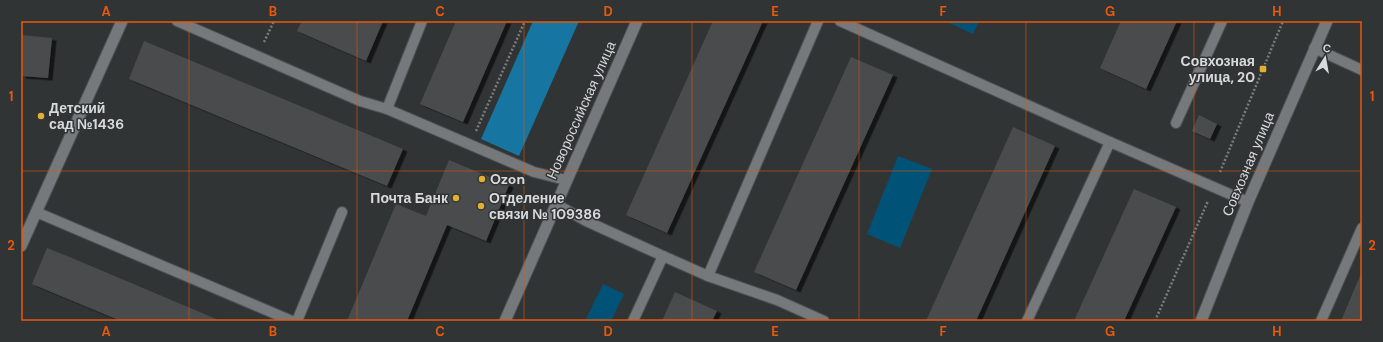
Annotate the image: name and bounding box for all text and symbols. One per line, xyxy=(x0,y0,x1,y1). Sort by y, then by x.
text: A xyxy=(101,3,111,20)
text: B xyxy=(269,3,277,20)
text: C xyxy=(435,3,445,20)
text: D xyxy=(603,3,613,20)
text: E xyxy=(771,3,779,20)
text: F xyxy=(939,3,947,20)
text: G xyxy=(1105,3,1115,20)
text: H xyxy=(1272,3,1282,20)
street label: Новороссийская улица xyxy=(542,38,620,182)
north arrow xyxy=(1305,38,1345,78)
text: С xyxy=(1322,41,1332,56)
place label: Совхозная улица, 20 xyxy=(1181,52,1255,86)
marker: Совхозная улица, 20 xyxy=(1258,64,1268,74)
text: 1 xyxy=(9,88,13,105)
text: 1 xyxy=(1370,88,1374,105)
place label: Детский сад №1436 xyxy=(49,99,124,133)
street label: Совхозная улица xyxy=(1218,109,1278,219)
marker: Детский сад №1436 xyxy=(36,111,46,121)
place label: Ozon xyxy=(490,170,525,188)
marker: Ozon xyxy=(477,174,487,184)
place label: Почта Банк xyxy=(370,189,449,207)
place label: Отделение связи № 109386 xyxy=(489,189,601,223)
marker: Почта Банк xyxy=(451,193,461,203)
marker: Отделение связи № 109386 xyxy=(476,201,486,211)
text: 2 xyxy=(7,237,15,254)
text: 2 xyxy=(1368,237,1376,254)
text: A xyxy=(101,323,111,340)
text: B xyxy=(269,323,277,340)
text: C xyxy=(435,323,445,340)
text: D xyxy=(603,323,613,340)
text: E xyxy=(771,323,779,340)
text: F xyxy=(939,323,947,340)
text: G xyxy=(1105,323,1115,340)
text: H xyxy=(1272,323,1282,340)

